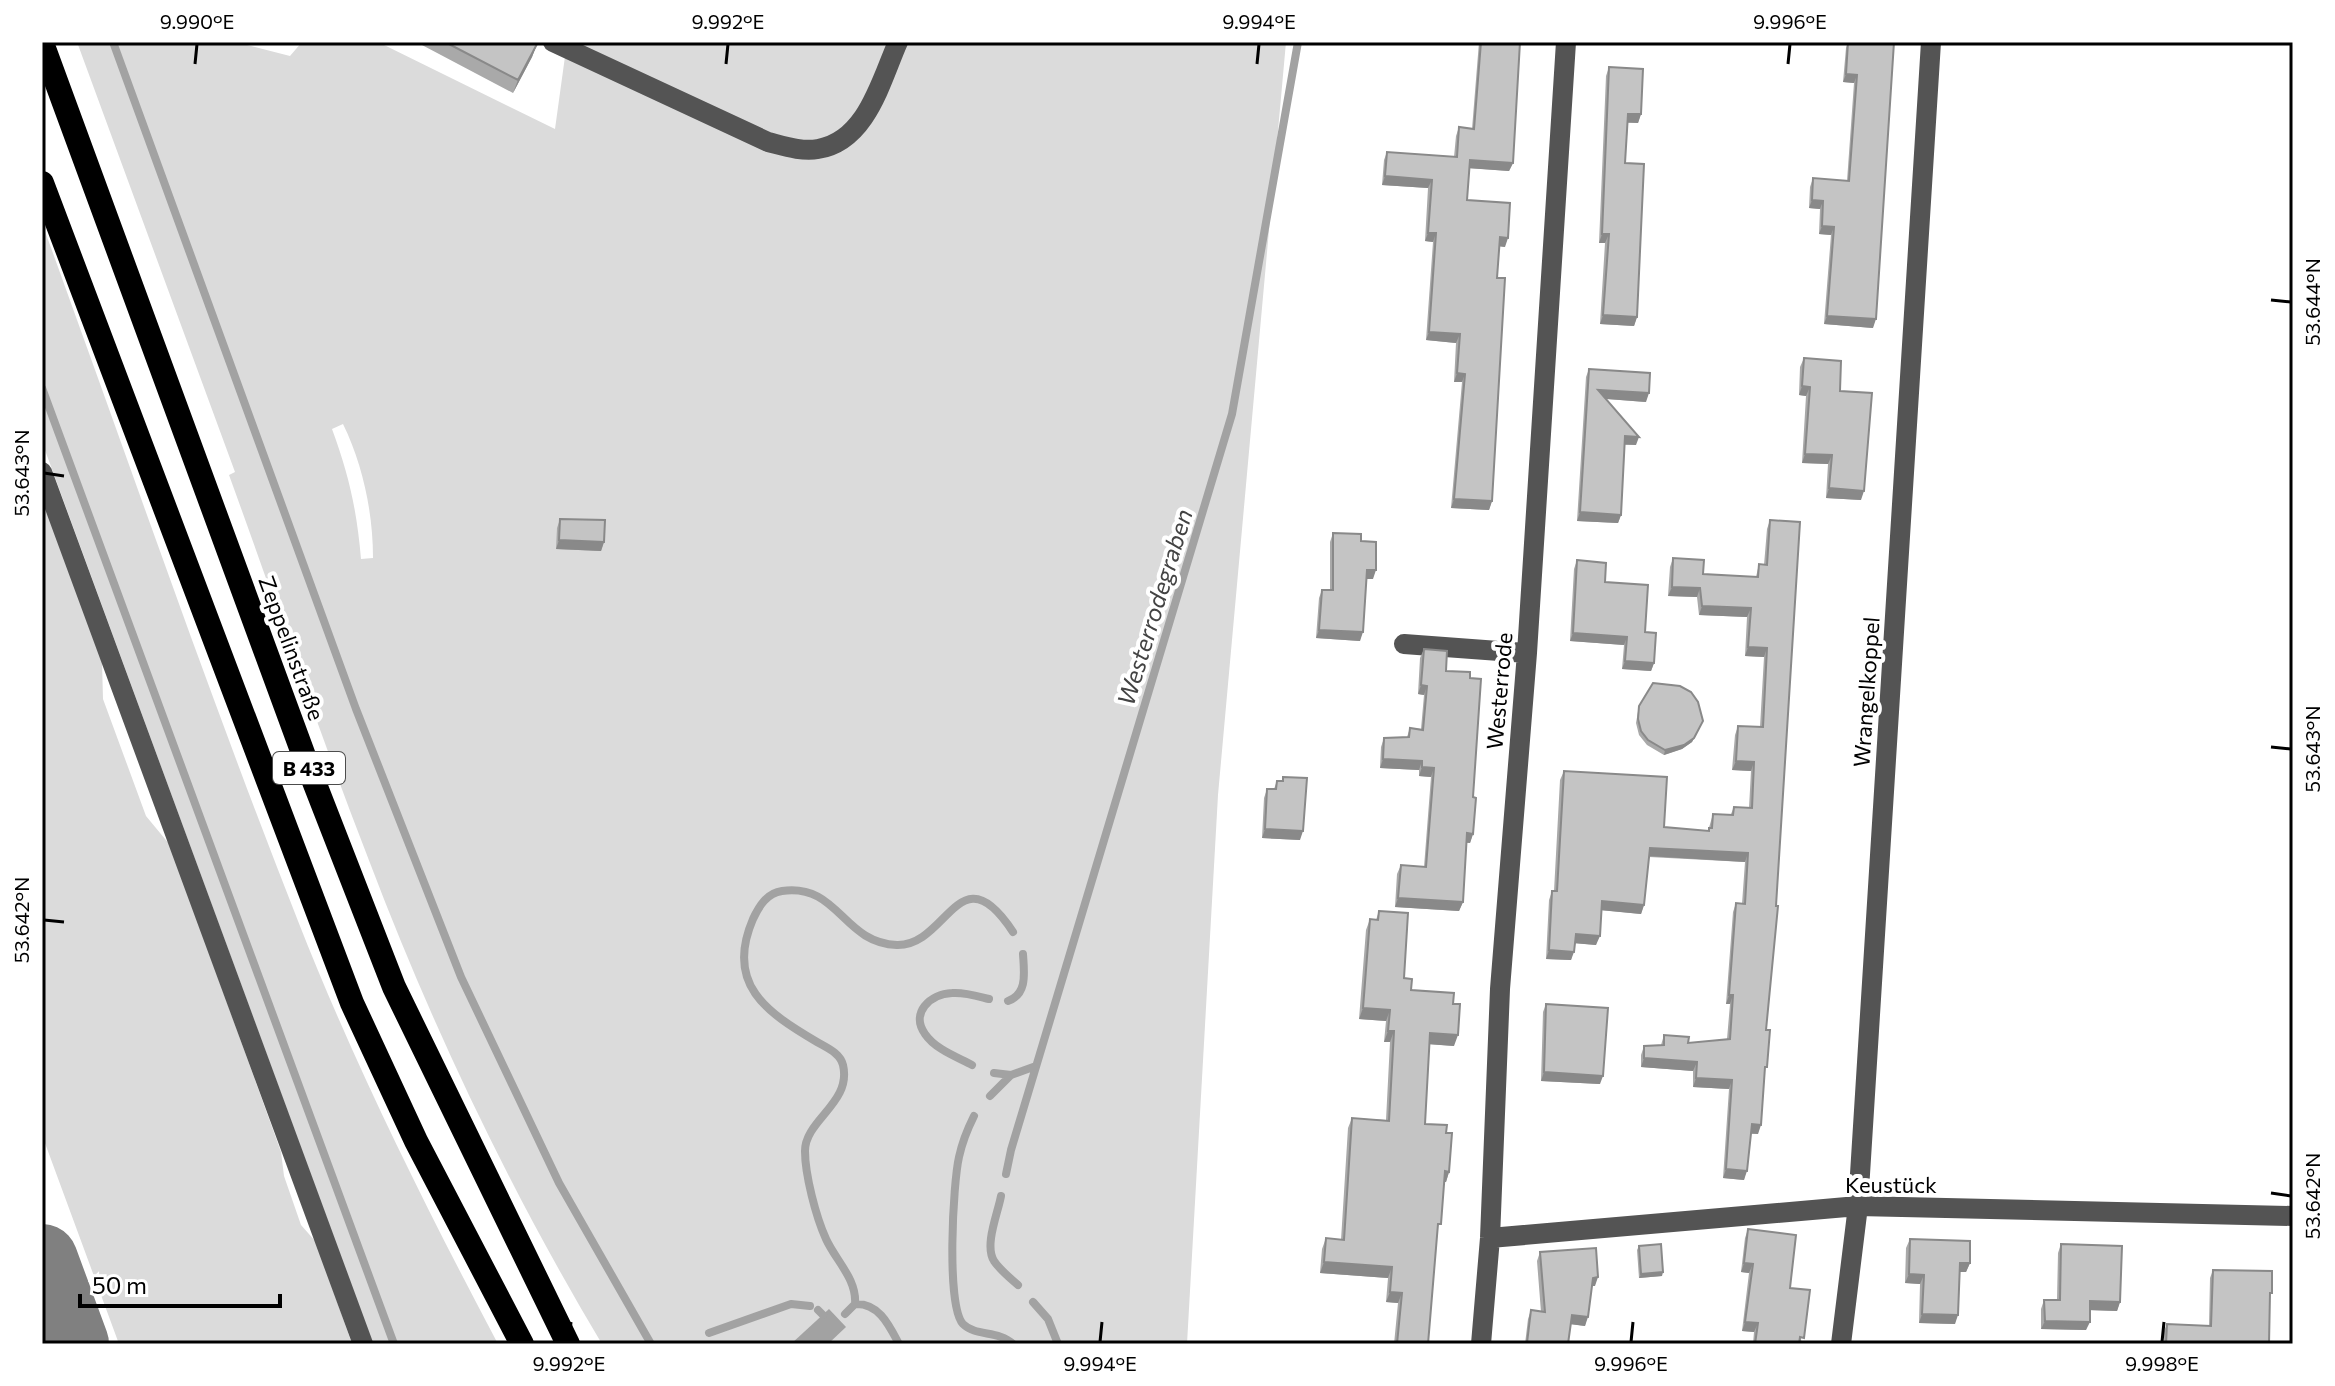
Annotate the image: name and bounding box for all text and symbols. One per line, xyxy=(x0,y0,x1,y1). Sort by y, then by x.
text: 9.990°E xyxy=(160,9,234,33)
text: 9.992°E xyxy=(692,9,764,33)
text: 9.994°E xyxy=(1222,9,1296,33)
text: 9.996°E xyxy=(1753,9,1827,33)
text: 53.644°N xyxy=(2300,258,2324,346)
text: 53.643°N xyxy=(9,430,33,516)
water label: Westerrodegraben xyxy=(1110,505,1198,709)
street label: Zeppelinstraße xyxy=(253,572,331,724)
street label: Wrangelkoppel xyxy=(1847,616,1885,768)
street label: Westerrode xyxy=(1480,631,1518,751)
text: 53.643°N xyxy=(2300,706,2324,792)
road number: B 433 xyxy=(273,752,345,784)
text: 53.642°N xyxy=(9,877,33,963)
text: 53.642°N xyxy=(2300,1153,2324,1239)
street label: Keustück xyxy=(1845,1171,1937,1198)
scale bar xyxy=(80,1258,280,1308)
text: 50 m xyxy=(92,1270,147,1299)
text: 9.992°E xyxy=(533,1351,605,1375)
text: 9.994°E xyxy=(1063,1351,1137,1375)
text: 9.996°E xyxy=(1594,1351,1668,1375)
text: 9.998°E xyxy=(2125,1351,2199,1375)

